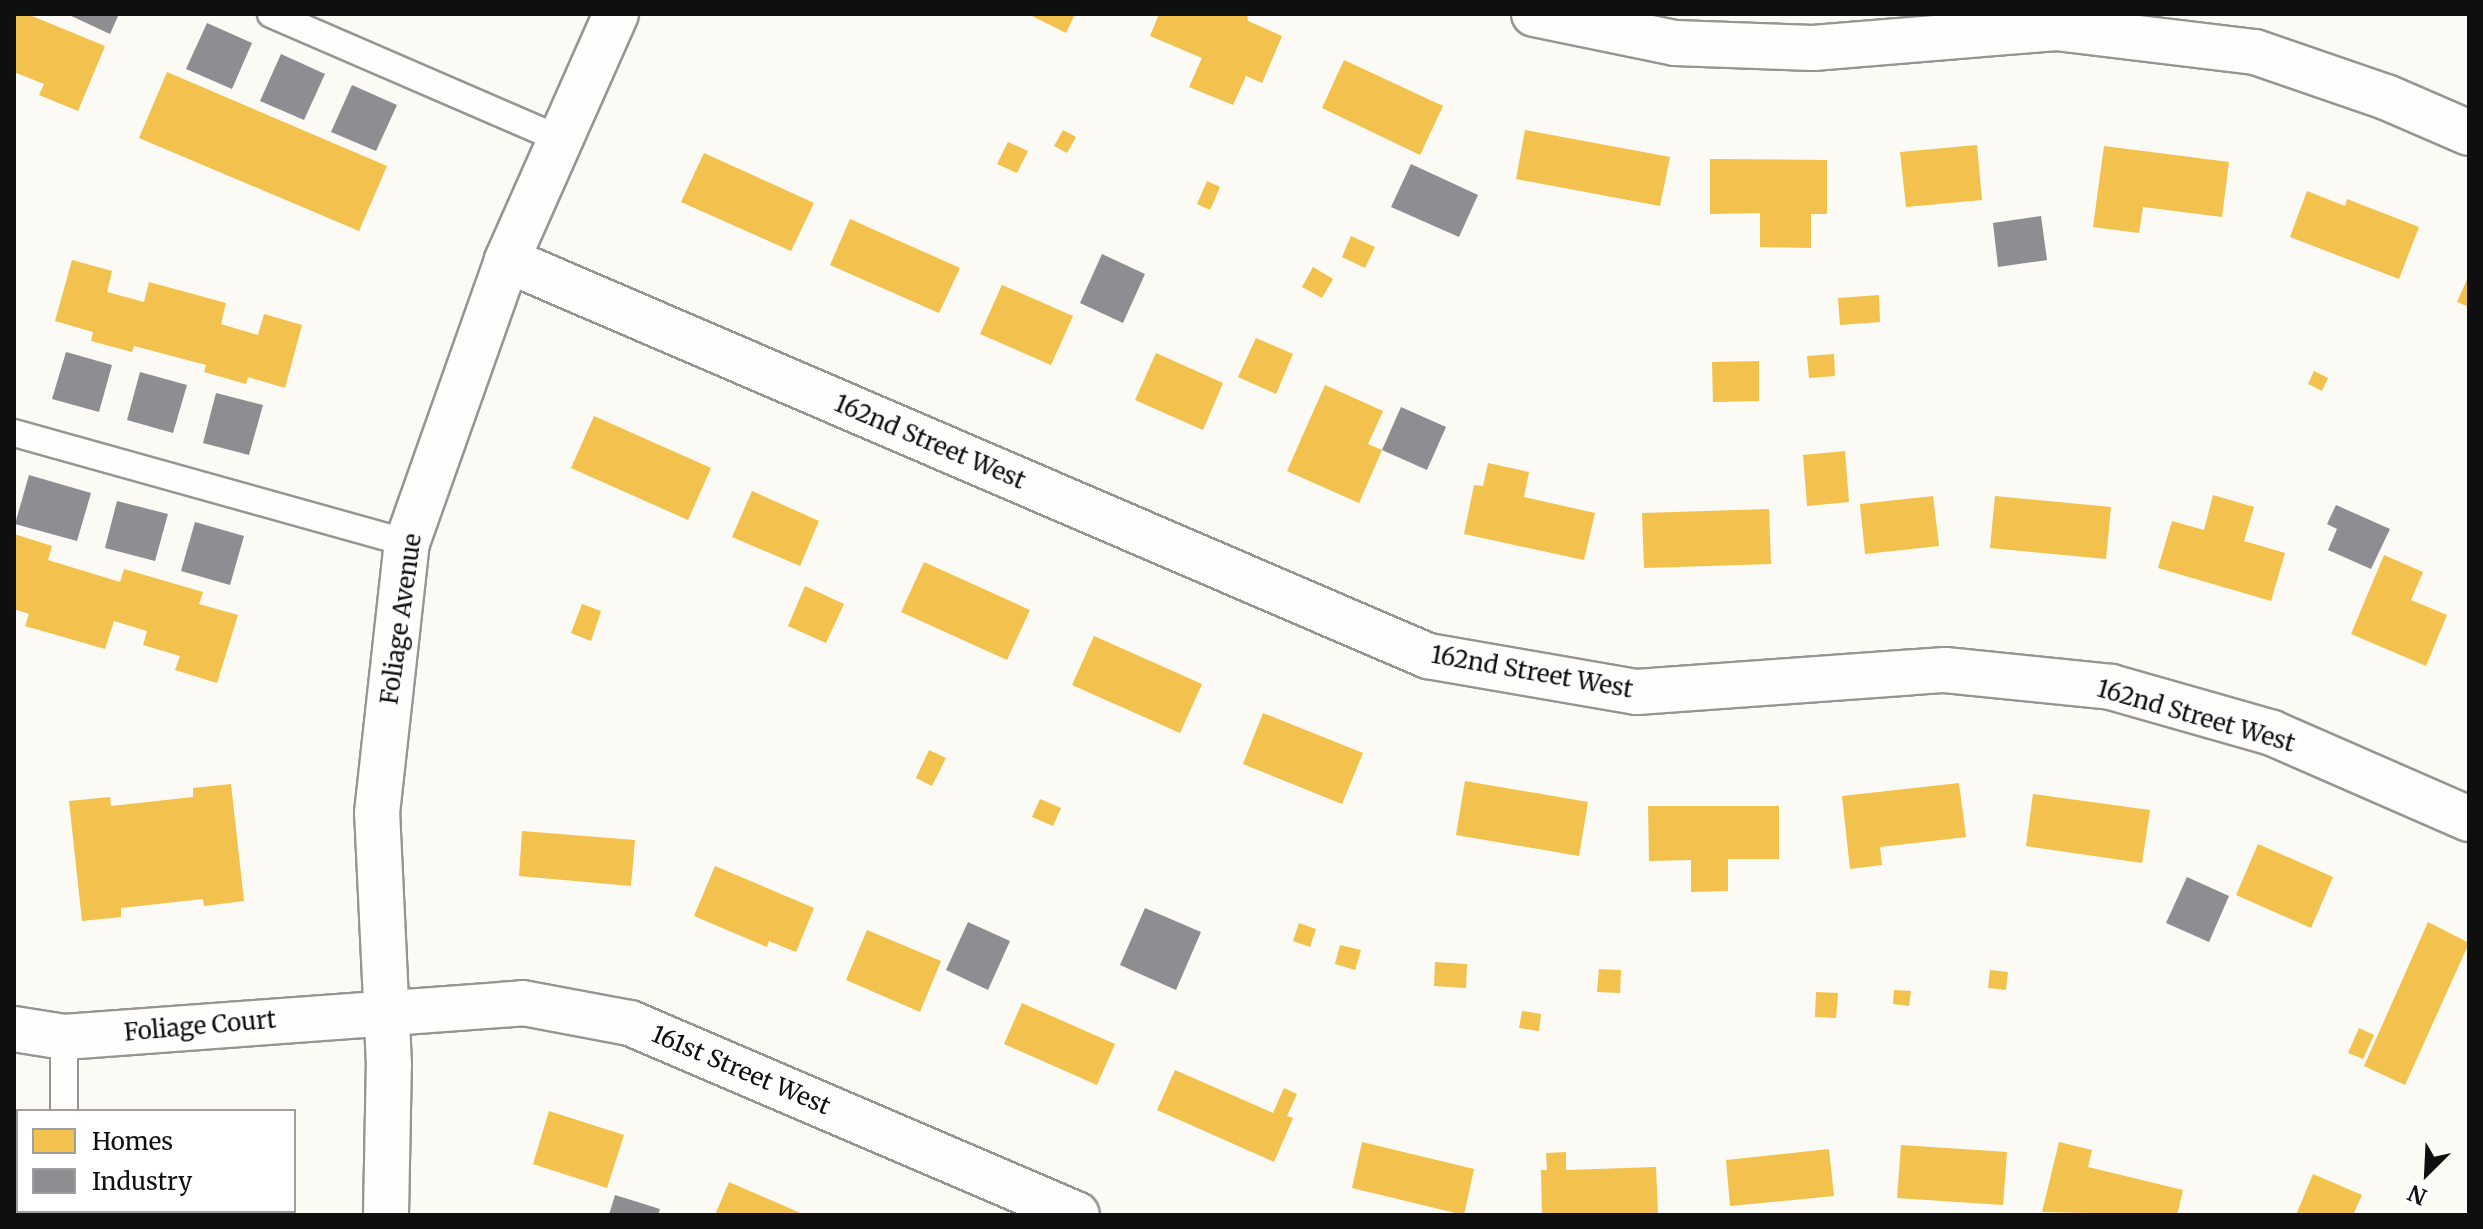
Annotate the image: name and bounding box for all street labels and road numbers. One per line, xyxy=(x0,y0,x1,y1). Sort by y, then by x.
street label: 162nd Street West xyxy=(830,389,1030,495)
street label: Foliage Avenue xyxy=(375,532,427,706)
street label: 162nd Street West xyxy=(1429,640,1635,704)
street label: 162nd Street West xyxy=(2094,674,2298,758)
street label: Foliage Court xyxy=(123,1005,277,1047)
street label: 161st Street West xyxy=(647,1019,835,1121)

